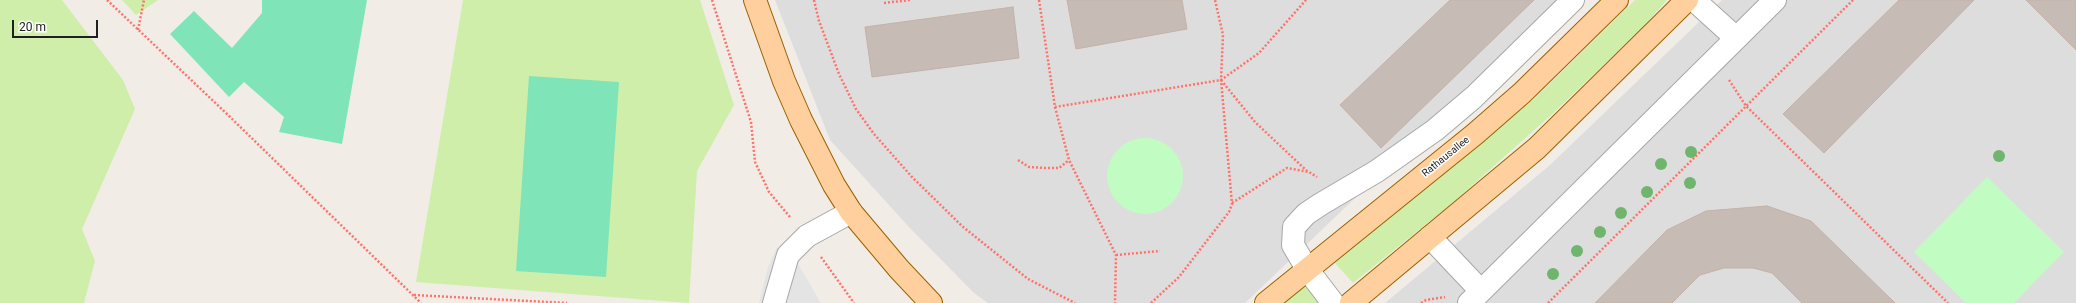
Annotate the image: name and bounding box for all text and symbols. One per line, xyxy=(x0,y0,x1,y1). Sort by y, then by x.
scale bar xyxy=(14,12,100,38)
text: 20 m xyxy=(19,20,46,34)
street label: Rathausallee xyxy=(1420,134,1472,180)

